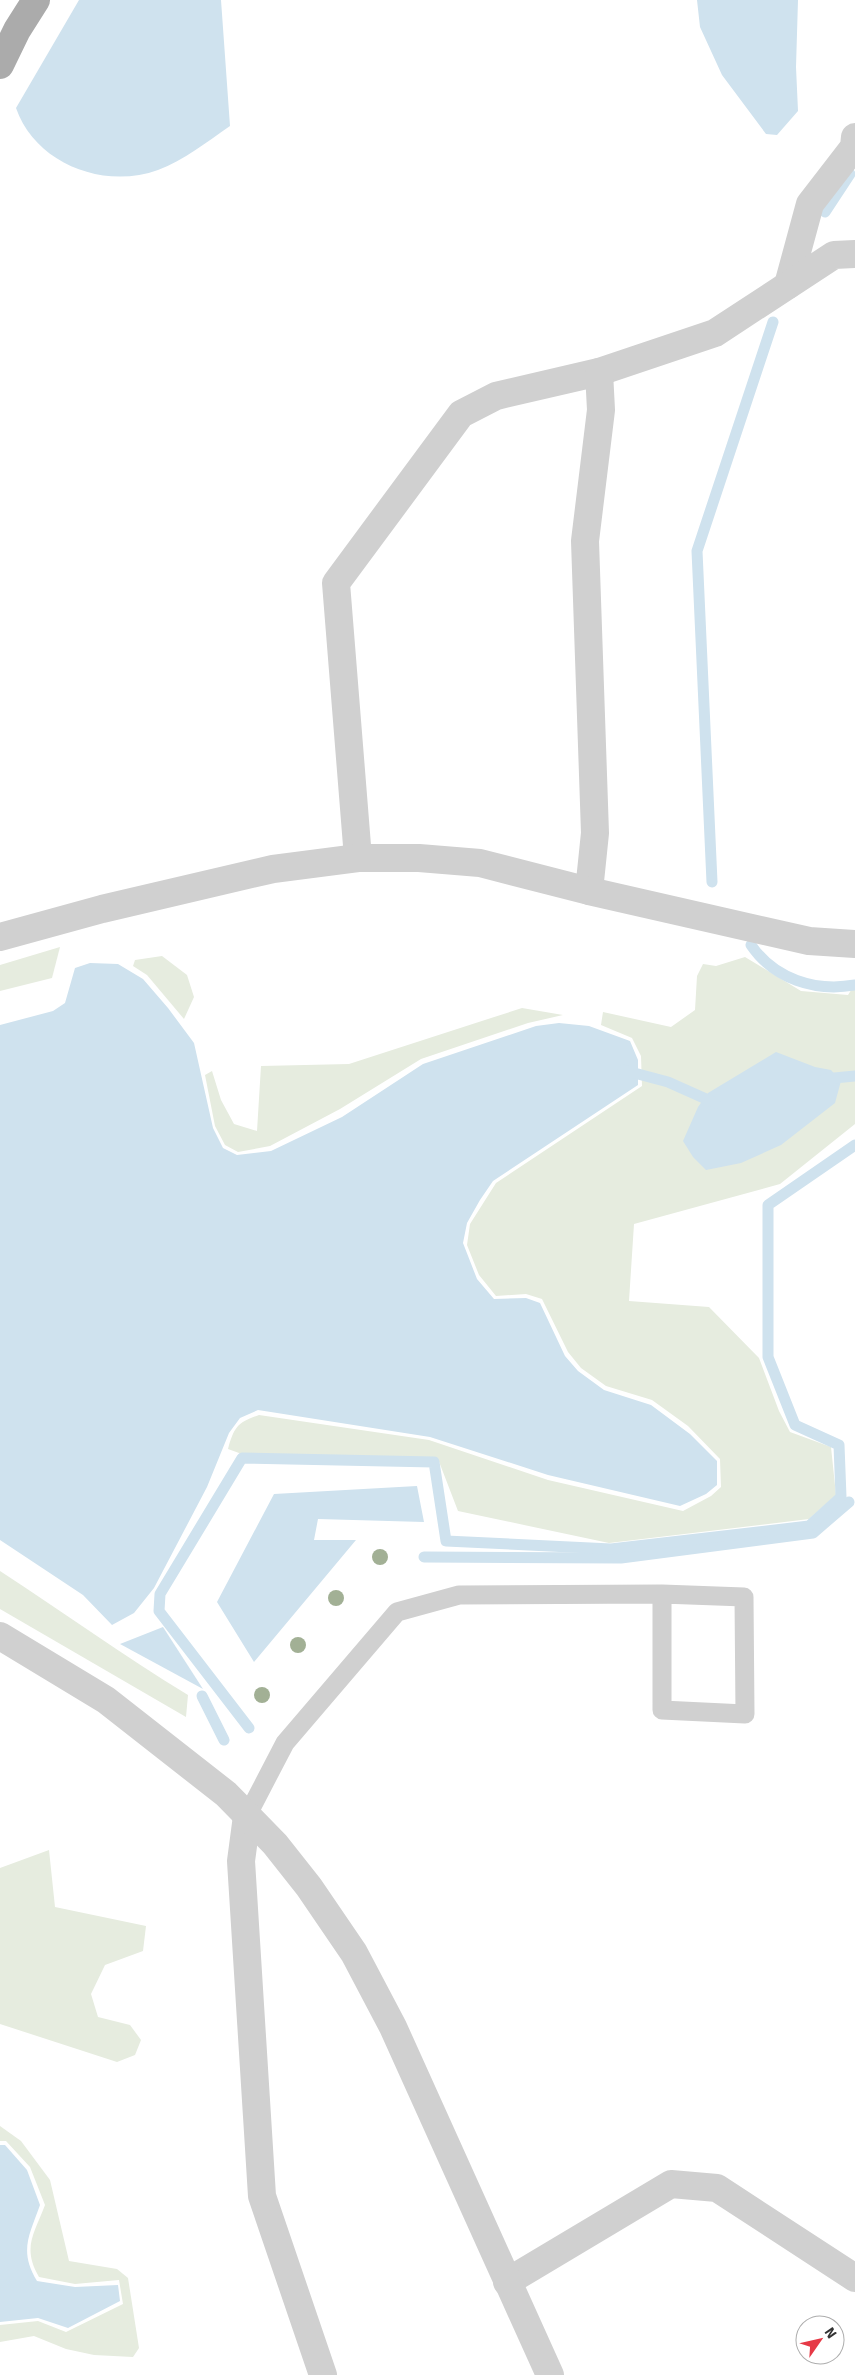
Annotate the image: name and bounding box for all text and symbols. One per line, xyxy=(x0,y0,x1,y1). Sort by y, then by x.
north arrow xyxy=(795,2315,845,2365)
text: N xyxy=(821,2324,840,2342)

